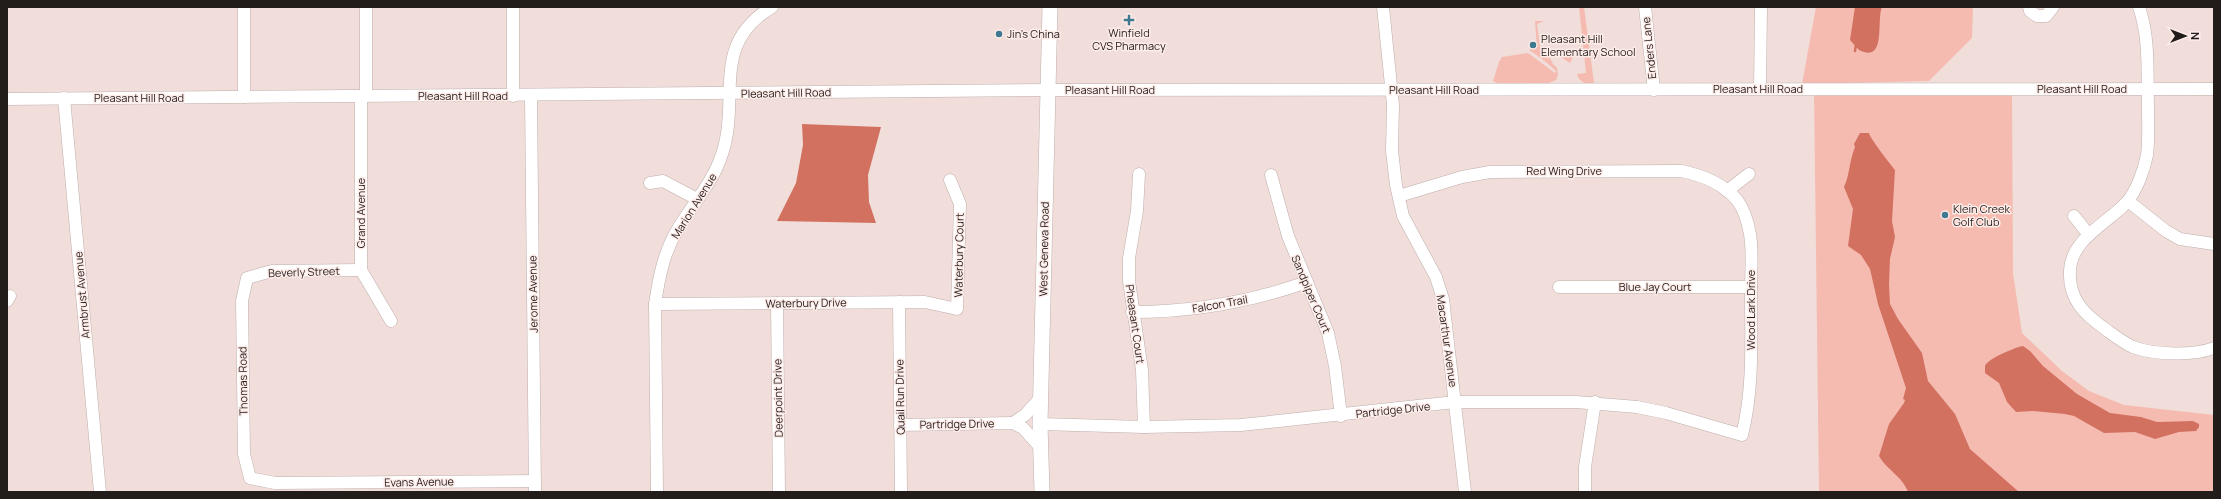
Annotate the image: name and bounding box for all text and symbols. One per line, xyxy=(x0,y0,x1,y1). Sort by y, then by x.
marker: Winfield CVS Pharmacy xyxy=(1124,15,1134,25)
street label: Enders Lane xyxy=(1638,16,1659,80)
north arrow xyxy=(2165,16,2205,56)
place label: Winfield CVS Pharmacy xyxy=(1092,25,1166,53)
place label: Jin's China xyxy=(1007,26,1060,41)
marker: Jin's China xyxy=(994,29,1004,39)
place label: Pleasant Hill Elementary School xyxy=(1541,31,1636,59)
text: N xyxy=(2188,32,2203,40)
marker: Pleasant Hill Elementary School xyxy=(1528,40,1538,50)
street label: Pleasant Hill Road xyxy=(1713,81,1803,96)
street label: Pleasant Hill Road xyxy=(2037,81,2127,96)
street label: Pleasant Hill Road xyxy=(1065,82,1155,97)
street label: Pleasant Hill Road xyxy=(1389,82,1479,97)
street label: Pleasant Hill Road xyxy=(741,84,831,101)
street label: Pleasant Hill Road xyxy=(418,88,508,103)
street label: Pleasant Hill Road xyxy=(94,90,184,105)
street label: Red Wing Drive xyxy=(1526,163,1602,178)
street label: Marion Avenue xyxy=(667,170,720,241)
street label: Grand Avenue xyxy=(353,177,368,248)
street label: West Geneva Road xyxy=(1035,201,1052,297)
place label: Klein Creek Golf Club xyxy=(1953,201,2010,229)
marker: Klein Creek Golf Club xyxy=(1940,210,1950,220)
street label: Waterbury Court xyxy=(950,213,967,297)
street label: Armbrust Avenue xyxy=(70,250,93,339)
street label: Sandpiper Court xyxy=(1288,252,1335,335)
street label: Jerome Avenue xyxy=(524,255,541,333)
street label: Beverly Street xyxy=(268,263,340,280)
street label: Wood Lark Drive xyxy=(1743,269,1758,350)
street label: Blue Jay Court xyxy=(1619,279,1691,294)
street label: Pheasant Court xyxy=(1123,283,1148,365)
street label: Falcon Trail xyxy=(1191,291,1249,316)
street label: Waterbury Drive xyxy=(765,294,847,311)
street label: Macarthur Avenue xyxy=(1434,294,1461,388)
street label: Thomas Road xyxy=(234,346,251,416)
street label: Deerpoint Drive xyxy=(769,358,786,437)
street label: Quail Run Drive xyxy=(891,358,908,435)
street label: Partridge Drive xyxy=(1355,398,1431,421)
street label: Partridge Drive xyxy=(919,415,995,432)
street label: Evans Avenue xyxy=(384,473,455,490)

